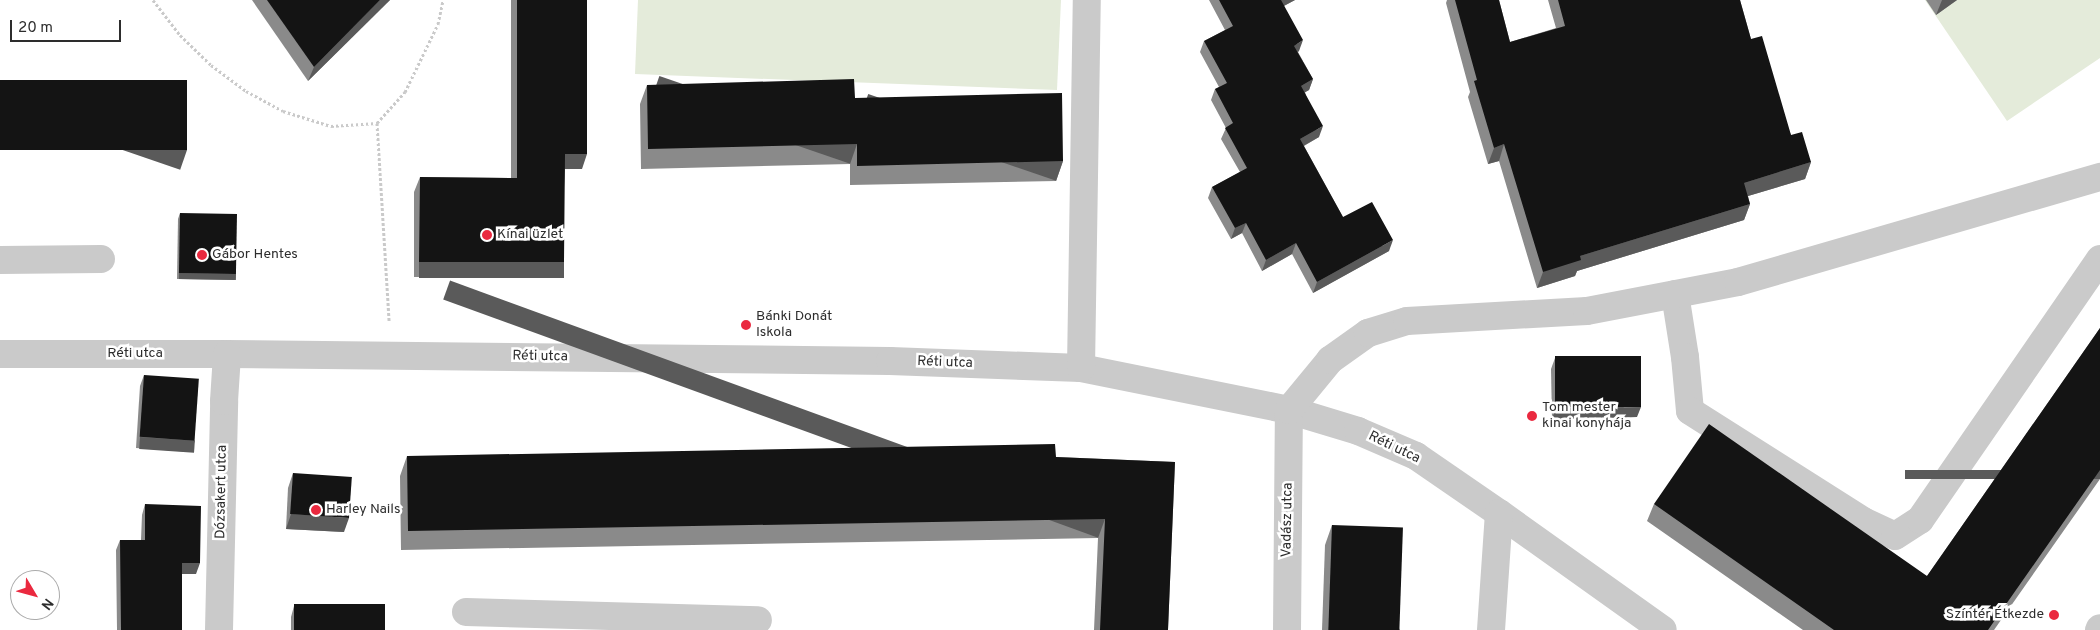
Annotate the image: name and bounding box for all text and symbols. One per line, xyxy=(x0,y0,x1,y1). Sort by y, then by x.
scale bar xyxy=(12,10,124,42)
text: 20 m xyxy=(18,19,53,38)
place label: Kínai üzlet xyxy=(497,227,563,243)
marker: Kínai üzlet xyxy=(481,229,493,241)
place label: Gábor Hentes xyxy=(212,247,298,263)
marker: Gábor Hentes xyxy=(196,249,208,261)
place label: Bánki Donát Iskola xyxy=(756,309,832,342)
marker: Bánki Donát Iskola xyxy=(740,319,752,331)
street label: Réti utca xyxy=(107,346,163,362)
street label: Réti utca xyxy=(512,348,568,366)
street label: Réti utca xyxy=(917,354,973,372)
place label: Tom mester kinai konyhája xyxy=(1542,400,1631,432)
marker: Tom mester kinai konyhája xyxy=(1526,410,1538,422)
street label: Réti utca xyxy=(1365,428,1423,468)
street label: Dózsakert utca xyxy=(213,445,231,539)
street label: Vadász utca xyxy=(1279,482,1297,558)
place label: Harley Nails xyxy=(326,502,401,518)
marker: Harley Nails xyxy=(310,504,322,516)
north arrow xyxy=(10,570,60,620)
text: N xyxy=(37,595,56,613)
place label: Színtér Étkezde xyxy=(1946,607,2044,623)
marker: Színtér Étkezde xyxy=(2048,609,2060,621)

